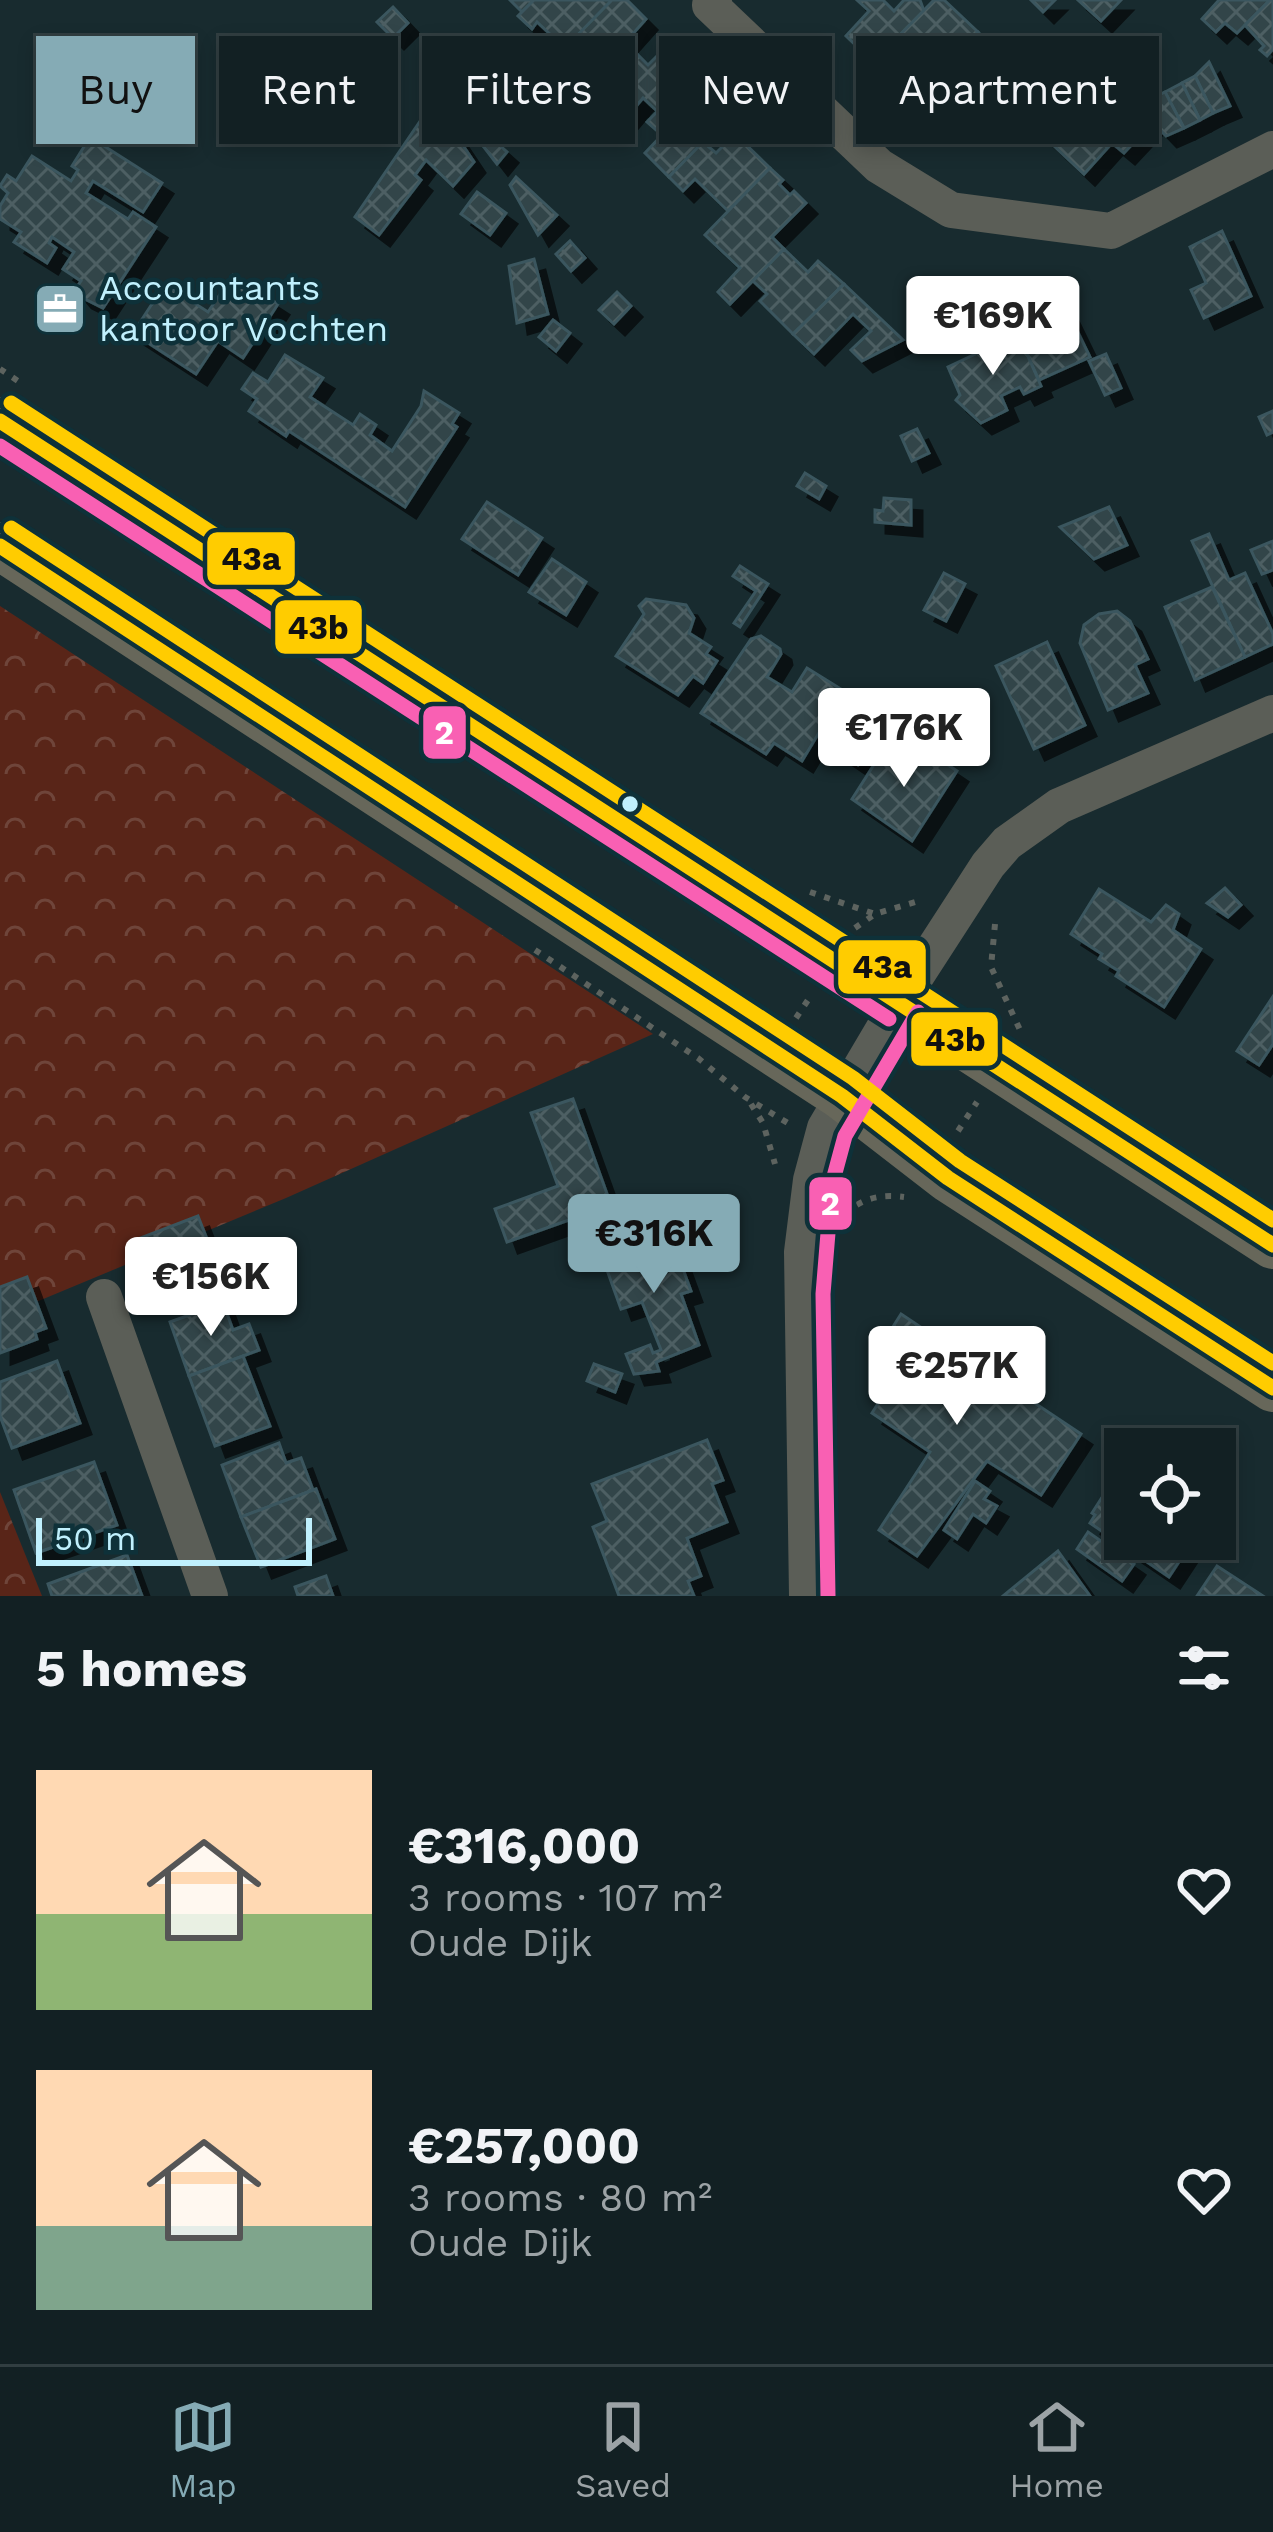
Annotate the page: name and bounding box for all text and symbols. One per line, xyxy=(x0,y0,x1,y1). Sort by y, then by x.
chip: Buy xyxy=(36,36,195,144)
chip: Rent xyxy=(219,36,398,144)
chip: Filters xyxy=(422,36,635,144)
chip: New xyxy=(659,36,832,144)
chip: Apartment xyxy=(856,36,1159,144)
place label: Accountants kantoor Vochten xyxy=(99,267,388,350)
pin: €169K xyxy=(909,276,1077,378)
office icon: Accountants kantoor Vochten xyxy=(32,281,88,337)
text: €169K xyxy=(933,292,1053,337)
line badge: 43a xyxy=(205,530,297,587)
text: 43a xyxy=(221,539,281,578)
line badge: 43b xyxy=(273,598,364,656)
text: 43b xyxy=(287,608,349,647)
pin: €176K xyxy=(820,688,988,790)
line badge: 2 xyxy=(421,704,468,761)
text: €176K xyxy=(845,704,963,749)
text: 2 xyxy=(434,713,454,752)
unlabelled marker xyxy=(619,793,641,815)
line badge: 43a xyxy=(836,938,928,996)
text: 43a xyxy=(852,947,912,986)
line badge: 43b xyxy=(909,1010,1000,1068)
text: 43b xyxy=(924,1020,986,1059)
line badge: 2 xyxy=(807,1175,854,1232)
text: 2 xyxy=(820,1184,840,1223)
pin: €316K xyxy=(570,1194,738,1296)
text: €316K xyxy=(595,1210,713,1255)
pin: €156K xyxy=(127,1237,295,1339)
text: €156K xyxy=(152,1253,270,1298)
pin: €257K xyxy=(873,1326,1041,1428)
text: €257K xyxy=(896,1342,1018,1387)
map controls xyxy=(1104,1428,1236,1560)
button: locate xyxy=(1104,1428,1236,1560)
scale bar xyxy=(36,1512,312,1565)
text: 50 m xyxy=(54,1519,136,1558)
icon: filters xyxy=(1171,1635,1237,1701)
text: 5 homes xyxy=(36,1639,247,1698)
text: €316,000 xyxy=(408,1816,640,1875)
icon: home xyxy=(132,1818,276,1962)
icon: heart xyxy=(1171,1857,1237,1923)
text: 3 rooms · 107 m² xyxy=(408,1875,723,1920)
text: Oude Dijk xyxy=(408,1920,592,1965)
text: €257,000 xyxy=(408,2116,640,2175)
icon: home xyxy=(132,2118,276,2262)
icon: heart xyxy=(1171,2157,1237,2223)
text: 3 rooms · 80 m² xyxy=(408,2175,712,2220)
text: Oude Dijk xyxy=(408,2220,592,2265)
tab: Map xyxy=(169,2394,237,2505)
tab: Saved xyxy=(575,2394,671,2505)
tab: Home xyxy=(1009,2394,1104,2505)

